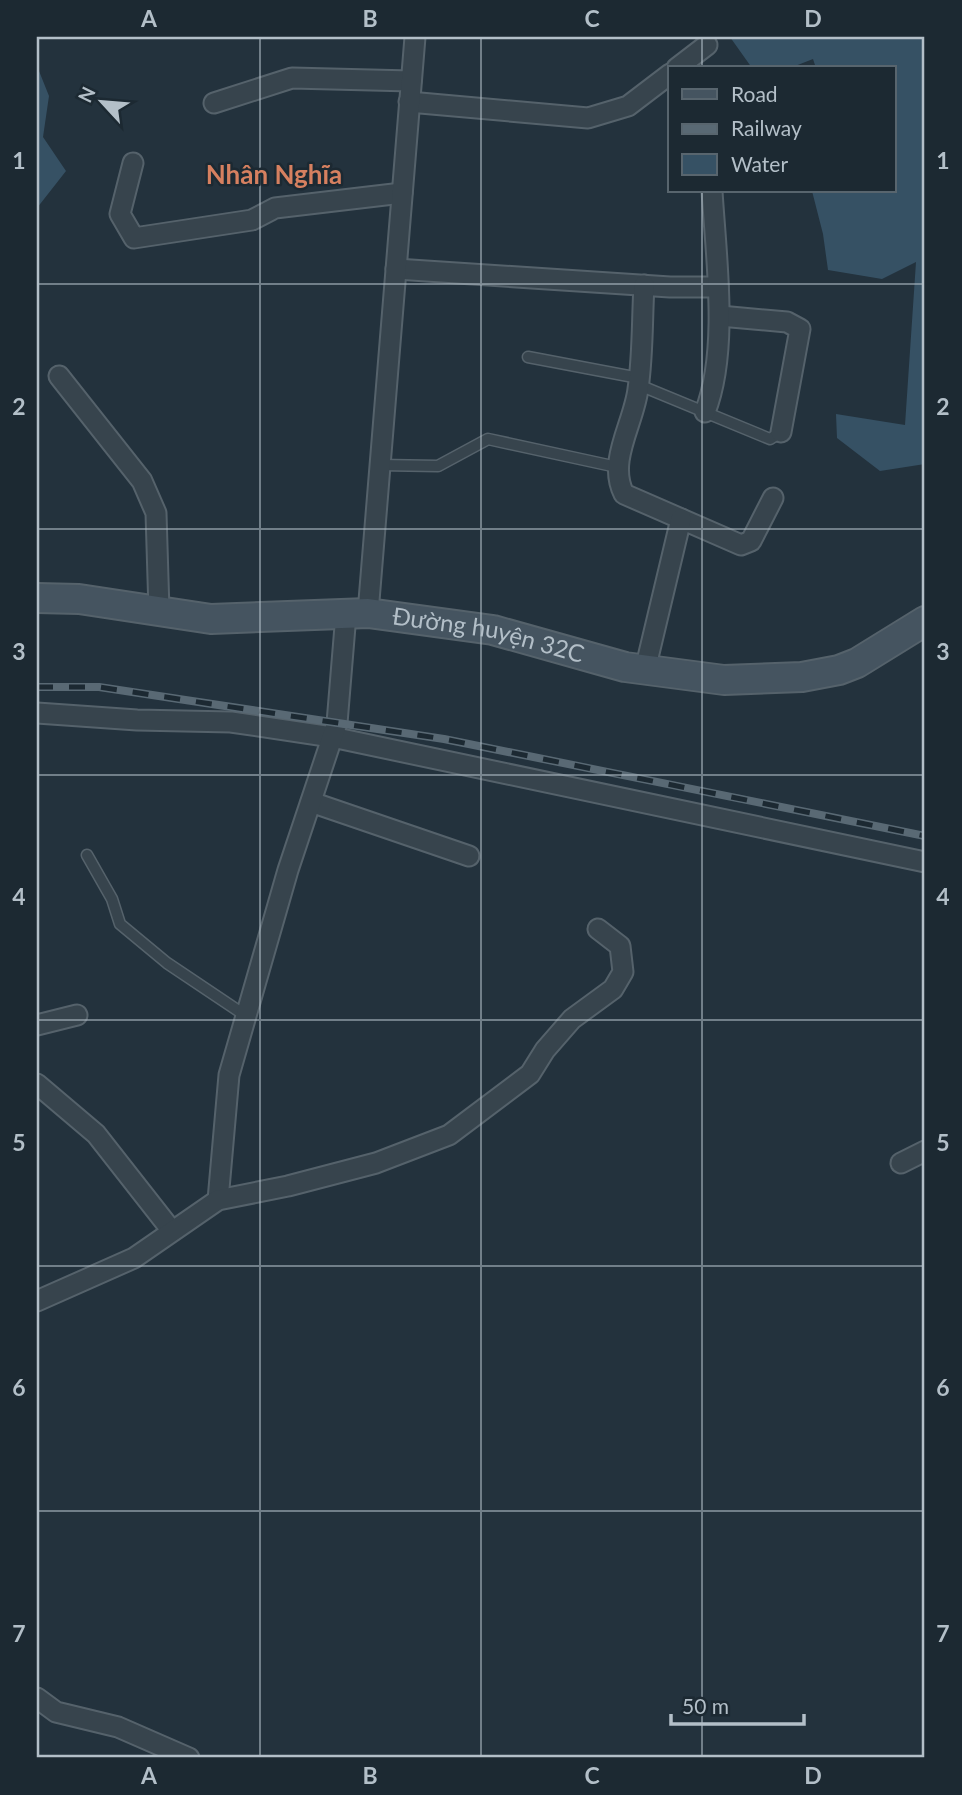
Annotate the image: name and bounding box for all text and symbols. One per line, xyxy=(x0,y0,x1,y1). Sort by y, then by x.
text: A xyxy=(140,4,158,32)
text: B xyxy=(362,4,378,32)
text: C xyxy=(584,4,600,32)
text: D xyxy=(804,4,822,32)
north arrow xyxy=(66,66,136,136)
legend xyxy=(668,66,895,192)
text: Road xyxy=(731,81,778,106)
text: N xyxy=(73,83,100,106)
text: Railway xyxy=(731,115,802,140)
text: 1 xyxy=(12,146,26,174)
text: 1 xyxy=(936,146,950,174)
text: Water xyxy=(731,151,788,176)
district label: Nhân Nghĩa xyxy=(206,158,342,190)
text: 2 xyxy=(12,392,26,420)
text: 2 xyxy=(936,392,950,420)
street label: Đường huyện 32C xyxy=(391,600,588,668)
text: 3 xyxy=(12,637,26,665)
text: 3 xyxy=(936,637,950,665)
text: 4 xyxy=(12,882,26,910)
text: 4 xyxy=(936,882,950,910)
text: 5 xyxy=(12,1128,26,1156)
text: 5 xyxy=(936,1128,950,1156)
text: 6 xyxy=(12,1373,26,1401)
text: 6 xyxy=(936,1373,950,1401)
text: 7 xyxy=(12,1619,26,1647)
text: 7 xyxy=(936,1619,950,1647)
scale bar xyxy=(671,1683,804,1727)
text: 50 m xyxy=(682,1693,729,1718)
text: A xyxy=(140,1761,158,1789)
text: B xyxy=(362,1761,378,1789)
text: C xyxy=(584,1761,600,1789)
text: D xyxy=(804,1761,822,1789)

